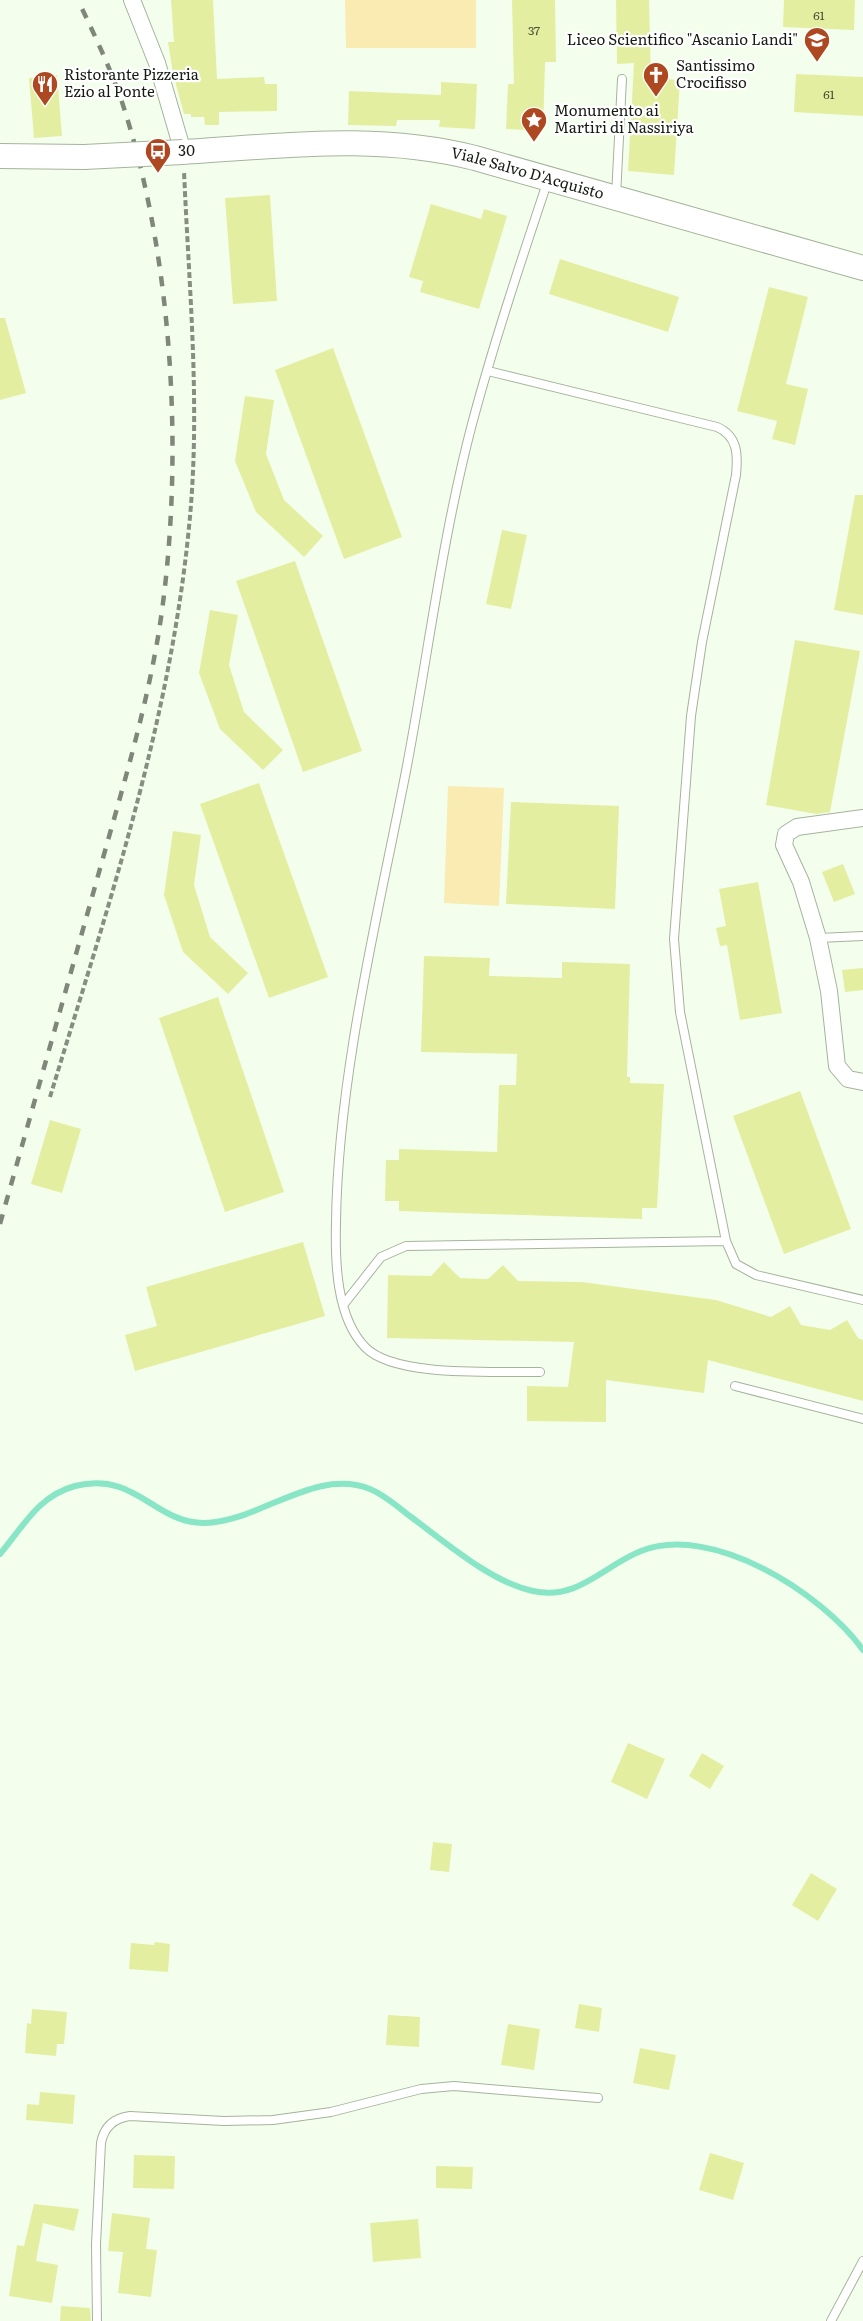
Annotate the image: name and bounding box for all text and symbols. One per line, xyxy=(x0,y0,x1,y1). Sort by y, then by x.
house number: 61 xyxy=(813,6,825,24)
house number: 37 xyxy=(528,21,540,39)
school or university icon: Liceo Scientifico "Ascanio Landi" xyxy=(802,25,832,63)
place label: Liceo Scientifico "Ascanio Landi" xyxy=(567,27,798,50)
place label: Santissimo Crocifisso xyxy=(676,53,755,93)
church icon: Santissimo Crocifisso xyxy=(641,60,671,98)
place label: Ristorante Pizzeria Ezio al Ponte xyxy=(64,62,200,102)
restaurant icon: Ristorante Pizzeria Ezio al Ponte xyxy=(30,69,60,107)
house number: 61 xyxy=(823,85,835,103)
place label: Monumento ai Martiri di Nassiriya xyxy=(554,98,694,138)
place icon: Monumento ai Martiri di Nassiriya xyxy=(519,105,549,143)
bus stop icon: 30 xyxy=(143,136,173,174)
place label: 30 xyxy=(178,138,195,161)
street label: Viale Salvo D'Acquisto xyxy=(449,140,607,204)

